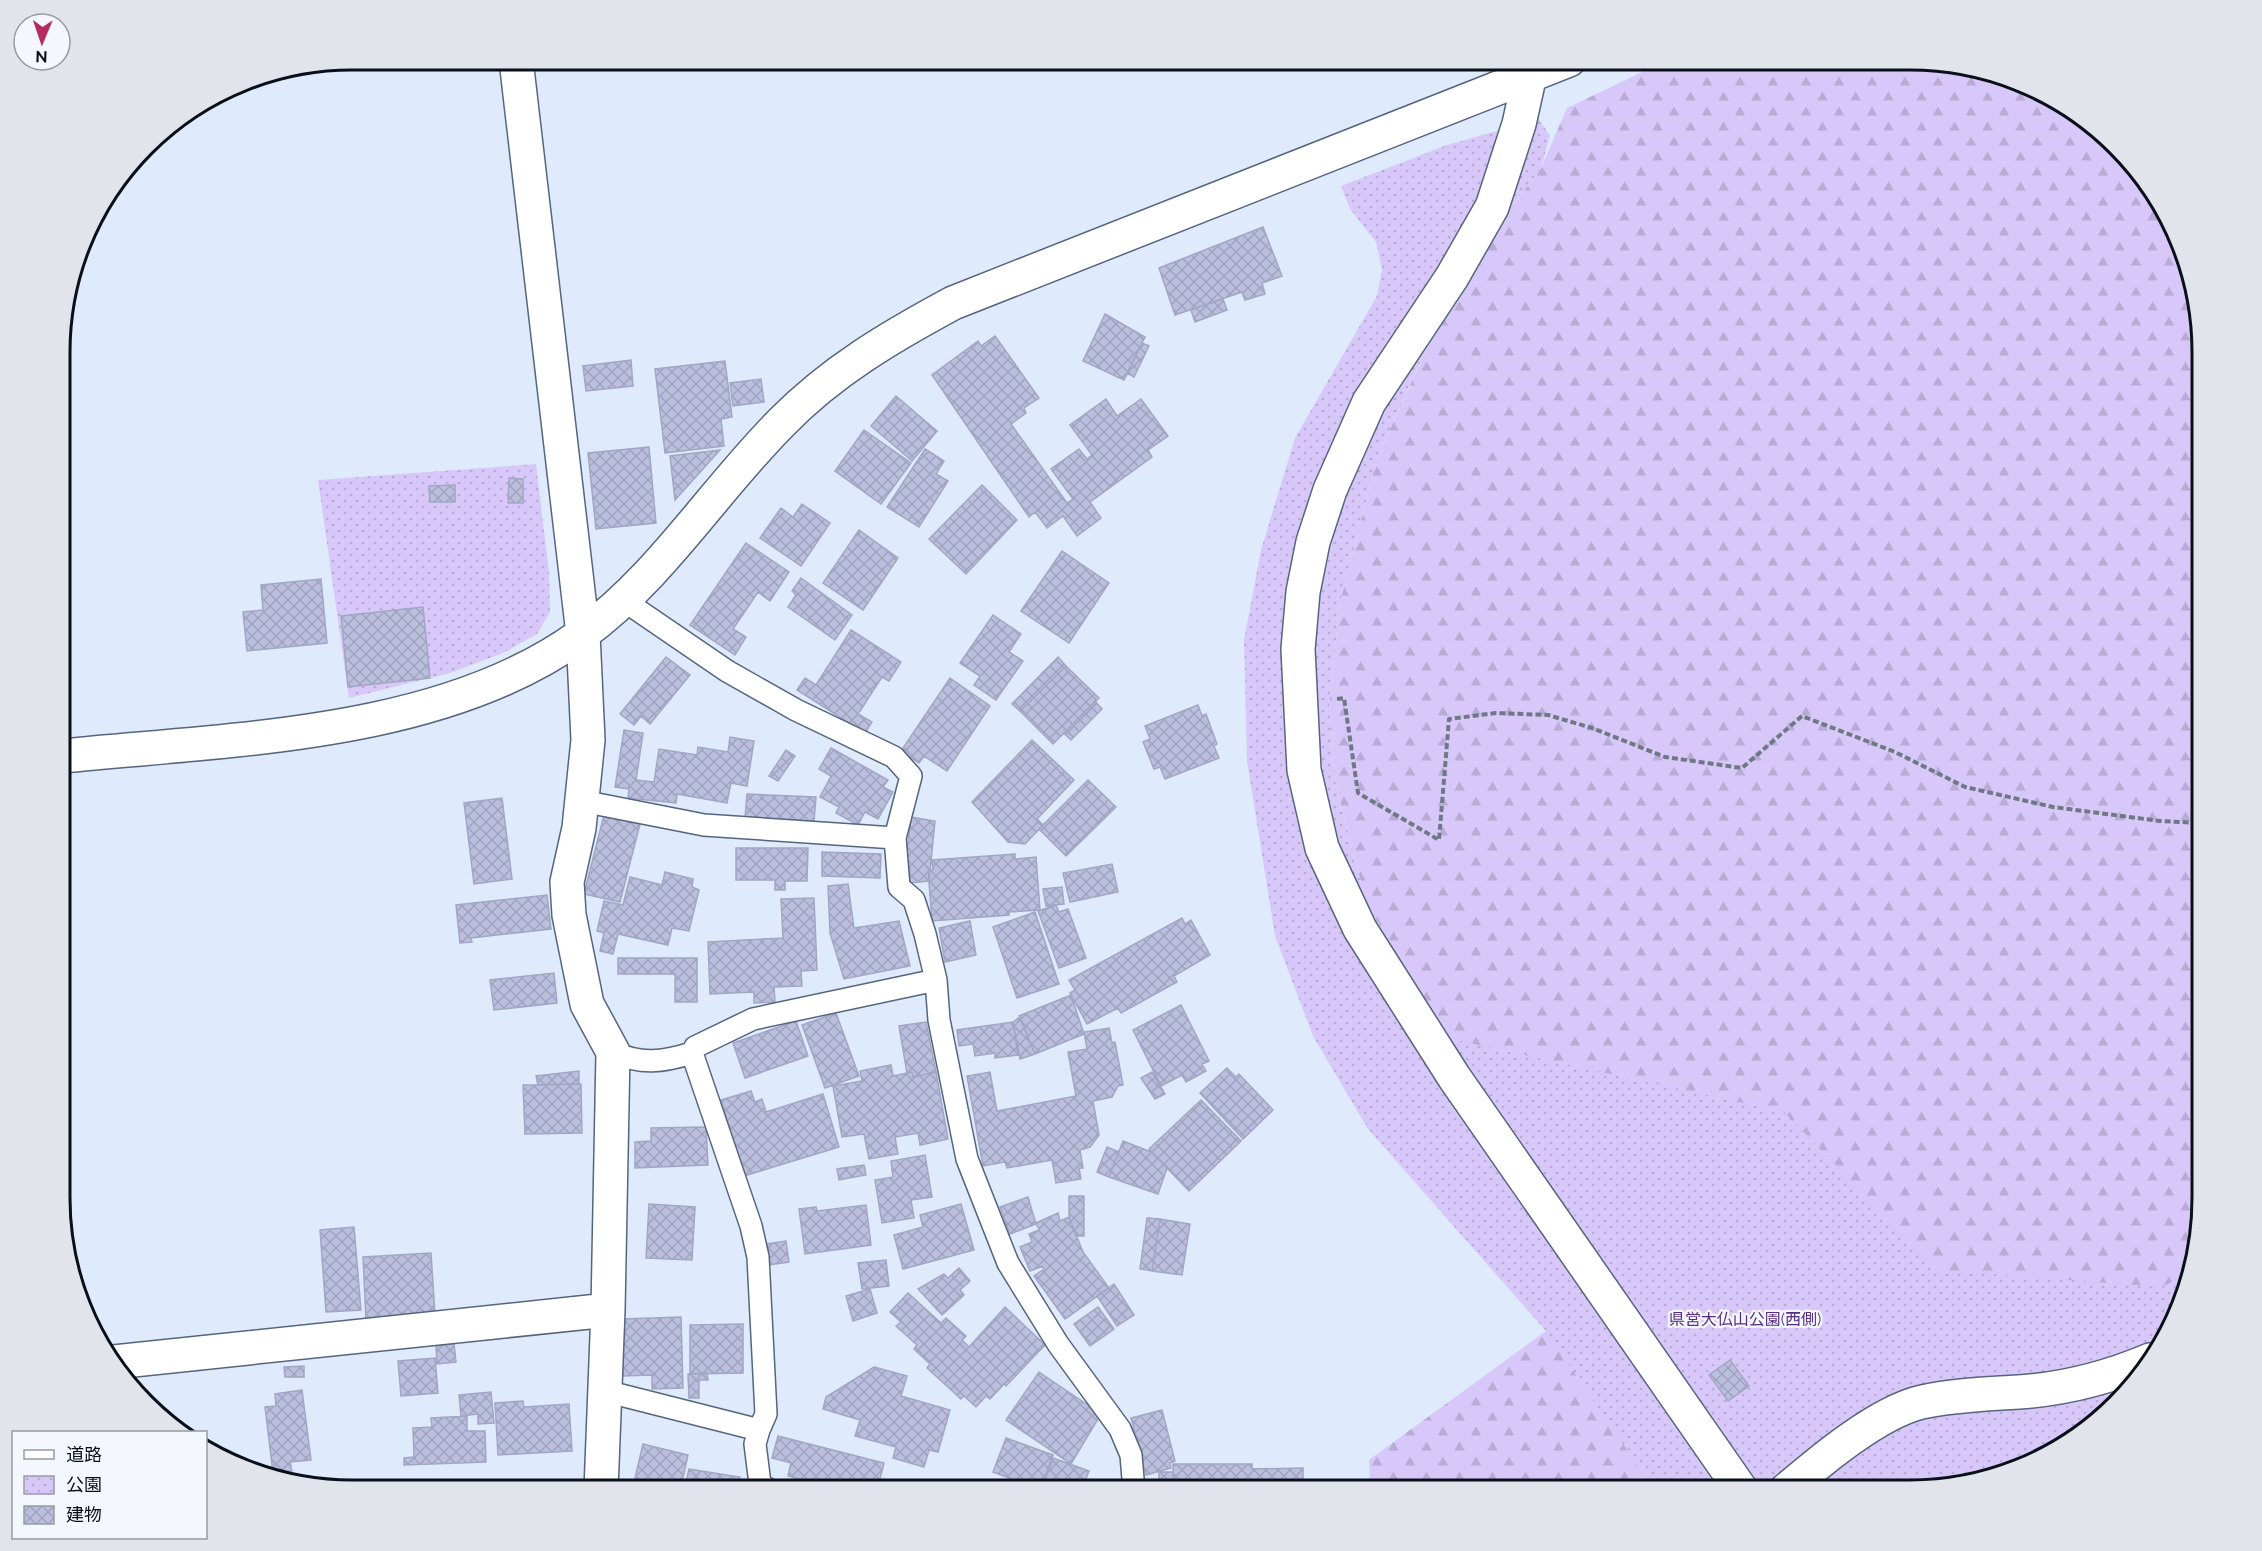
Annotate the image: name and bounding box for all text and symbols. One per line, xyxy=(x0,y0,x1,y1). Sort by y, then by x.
north arrow xyxy=(12,12,72,72)
text: N xyxy=(35,47,48,66)
park label: 県営大仏山公園(西側) xyxy=(1669,1310,1821,1329)
legend xyxy=(12,1431,207,1539)
text: 道路 xyxy=(66,1444,102,1465)
text: 公園 xyxy=(66,1474,102,1495)
text: 建物 xyxy=(66,1504,102,1525)

